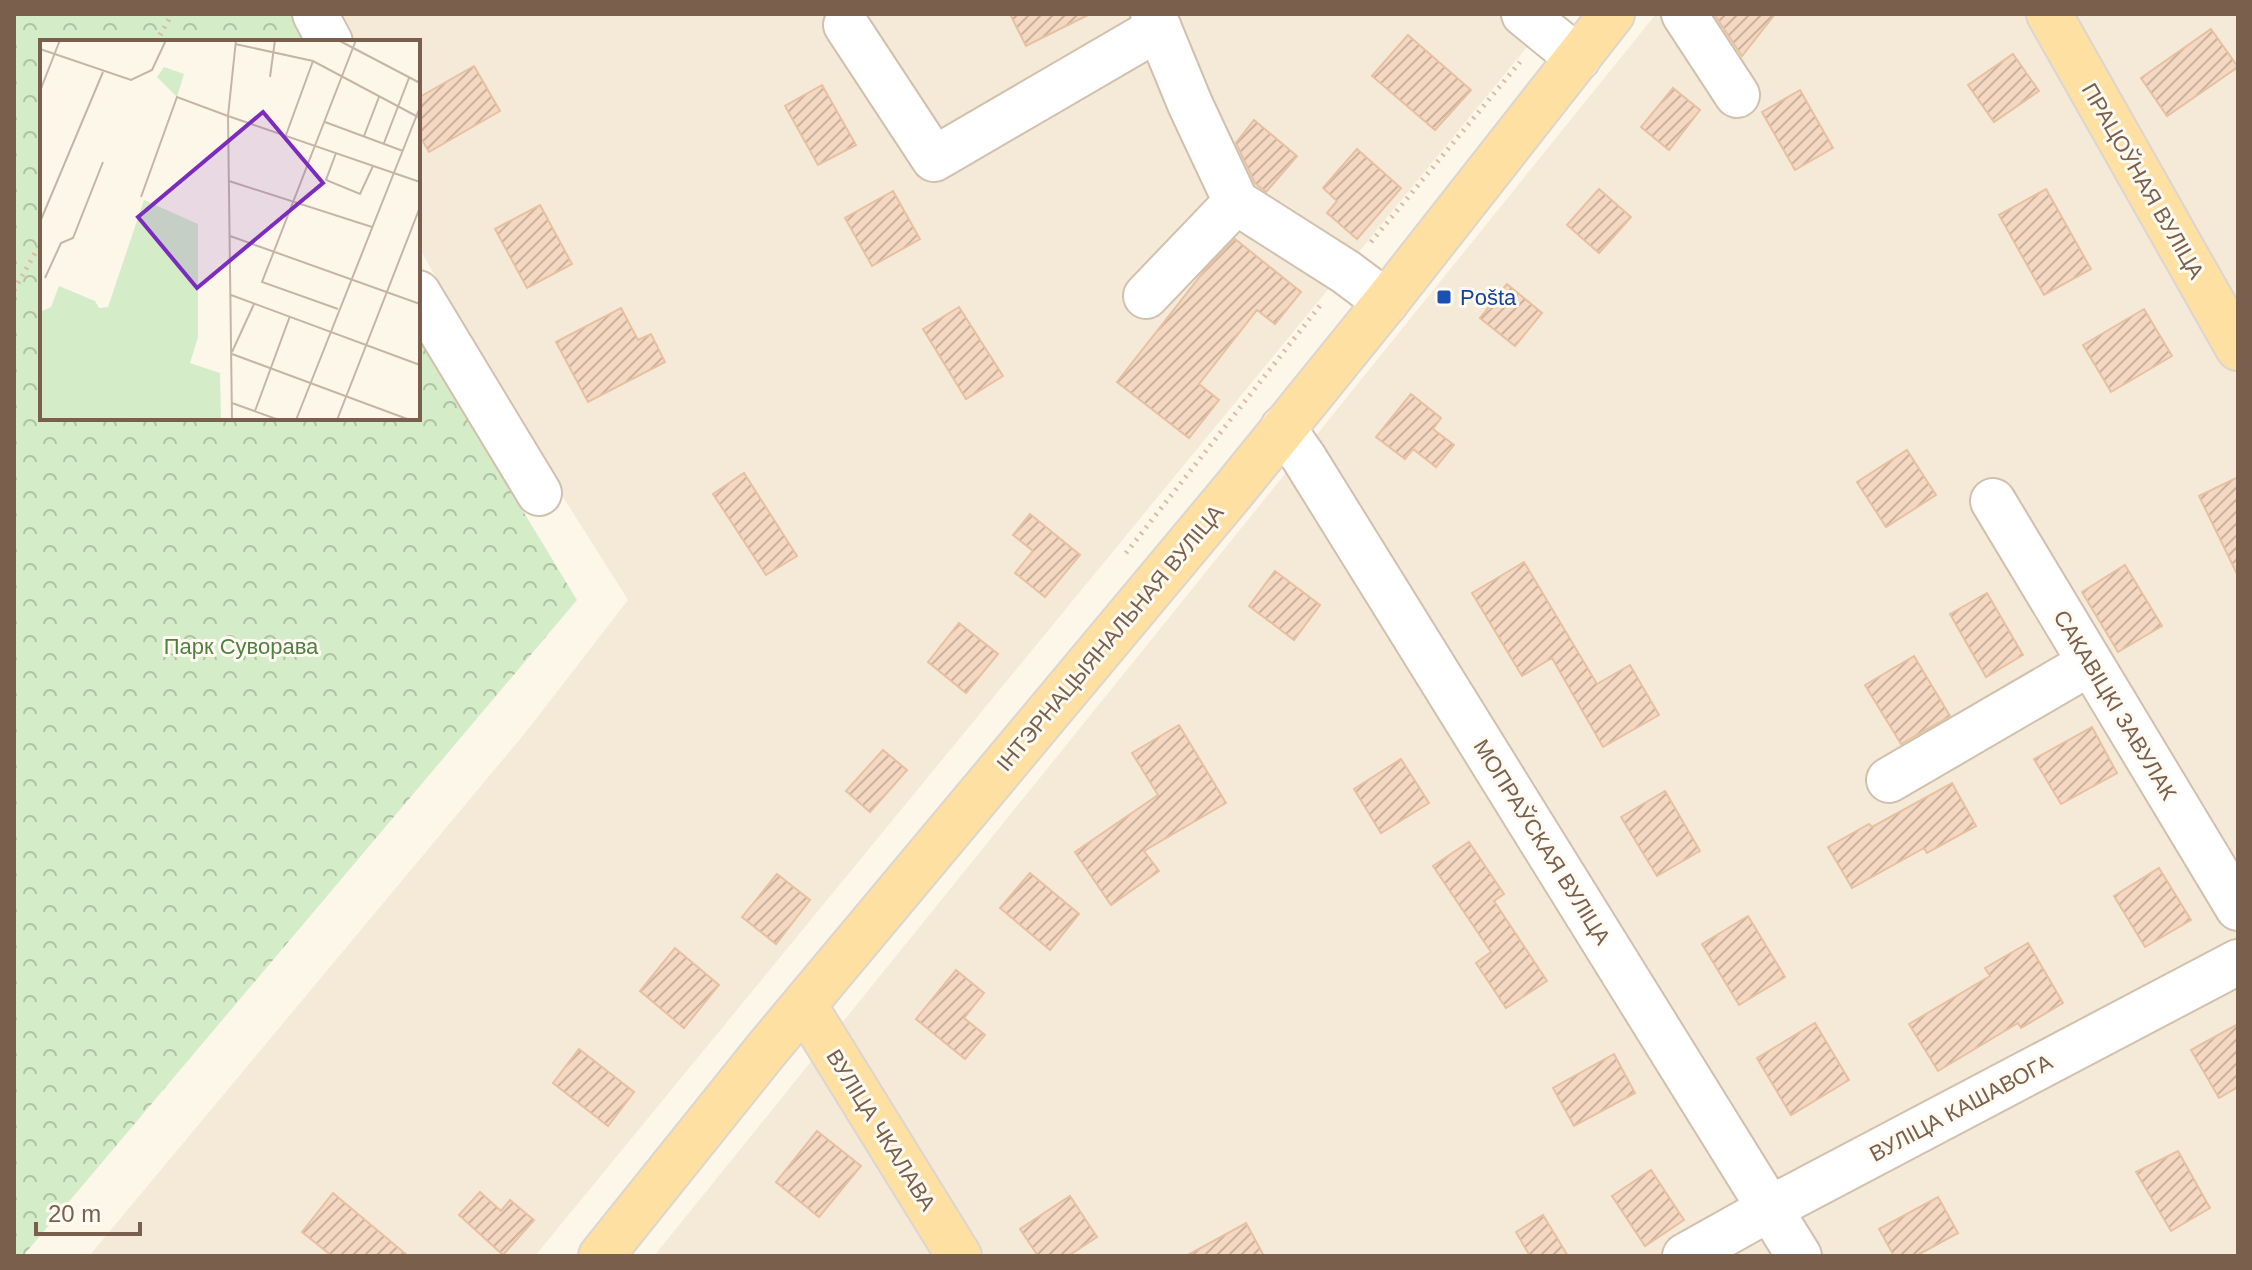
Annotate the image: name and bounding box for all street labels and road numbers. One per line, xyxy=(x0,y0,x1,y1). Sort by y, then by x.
street label: ПРАЦОЎНАЯ ВУЛІЦА xyxy=(2077,78,2210,284)
street label: ІНТЭРНАЦЫЯНАЛЬНАЯ ВУЛІЦА xyxy=(991,500,1229,776)
street label: САКАВІЦКІ ЗАВУЛАК xyxy=(2048,606,2182,804)
street label: МОПРАЎСКАЯ ВУЛІЦА xyxy=(1469,734,1616,949)
street label: ВУЛІЦА ЧКАЛАВА xyxy=(821,1045,941,1215)
street label: ВУЛІЦА КАШАВОГА xyxy=(1865,1049,2057,1167)

